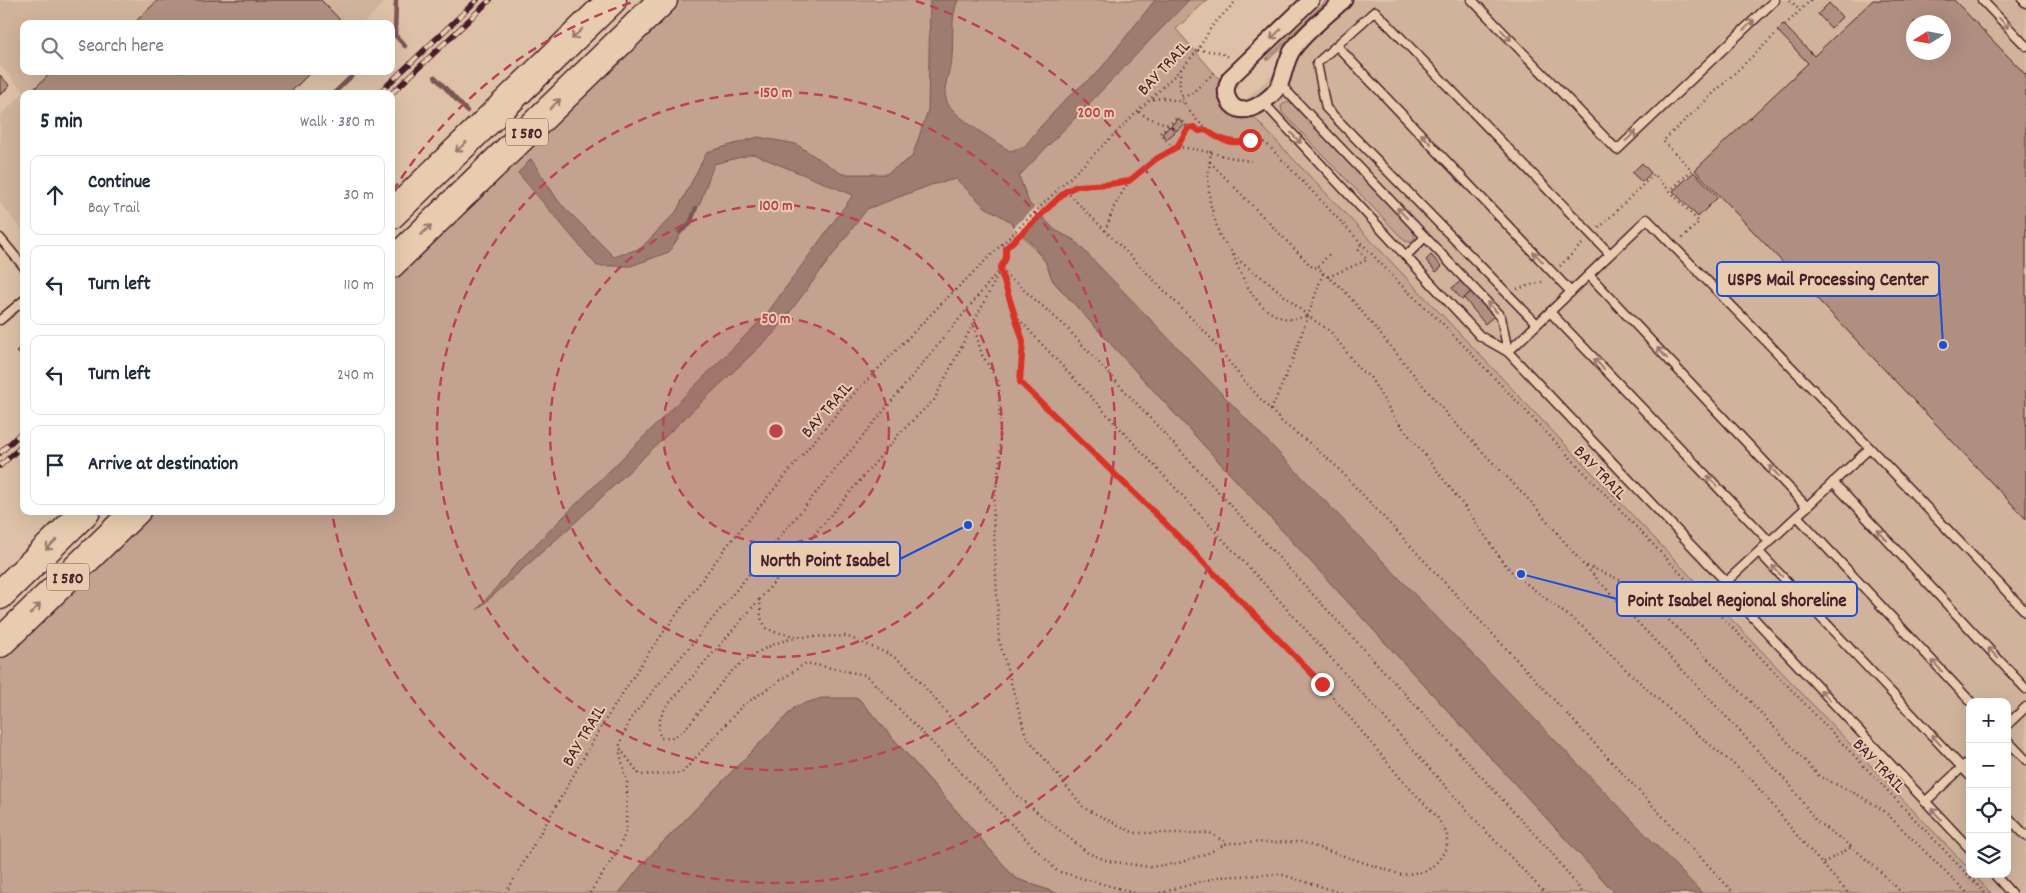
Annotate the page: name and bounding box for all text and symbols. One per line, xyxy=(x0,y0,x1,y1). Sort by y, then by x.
north arrow xyxy=(1906,15,1951,60)
one-way arrow xyxy=(1998,17,2010,29)
one-way arrow xyxy=(1743,19,1756,30)
search box xyxy=(20,20,395,75)
one-way arrow xyxy=(571,28,583,40)
one-way arrow xyxy=(1270,28,1282,40)
one-way arrow xyxy=(1500,29,1512,42)
icon: search xyxy=(38,34,66,62)
text: Search here xyxy=(78,34,164,61)
street label: BAY TRAIL xyxy=(1133,35,1198,102)
text: 150 m xyxy=(760,83,792,105)
one-way arrow xyxy=(549,99,561,111)
text: 200 m xyxy=(1078,103,1114,125)
text: 5 min xyxy=(40,108,83,138)
text: Walk · 380 m xyxy=(300,111,375,134)
road number: I 580 xyxy=(506,118,548,146)
route start xyxy=(1239,129,1262,152)
one-way arrow xyxy=(1625,130,1638,142)
one-way arrow xyxy=(1290,131,1302,144)
one-way arrow xyxy=(1420,133,1432,145)
one-way arrow xyxy=(454,141,467,153)
text: Continue xyxy=(88,170,150,197)
icon: ahead xyxy=(41,181,69,209)
text: 30 m xyxy=(344,184,374,207)
text: 100 m xyxy=(759,196,793,218)
text: Bay Trail xyxy=(88,197,140,220)
one-way arrow xyxy=(1396,206,1408,219)
one-way arrow xyxy=(420,224,433,236)
one-way arrow xyxy=(1532,250,1544,263)
callout: USPS Mail Processing Center xyxy=(1717,262,1939,296)
text: USPS Mail Processing Center xyxy=(1727,268,1930,295)
icon: left xyxy=(41,271,69,299)
text: Turn left xyxy=(88,272,151,299)
text: 110 m xyxy=(344,274,374,297)
one-way arrow xyxy=(1486,301,1498,314)
text: 50 m xyxy=(762,309,790,331)
one-way arrow xyxy=(1656,347,1668,359)
one-way arrow xyxy=(1593,358,1605,370)
icon: left xyxy=(41,361,69,389)
text: Turn left xyxy=(88,362,151,389)
text: 240 m xyxy=(337,364,374,387)
street label: BAY TRAIL xyxy=(796,376,860,444)
centre of rings xyxy=(767,422,785,440)
street label: BAY TRAIL xyxy=(1567,441,1632,507)
icon: arrive xyxy=(41,451,69,479)
text: Arrive at destination xyxy=(88,452,238,479)
one-way arrow xyxy=(1768,465,1780,478)
one-way arrow xyxy=(1706,475,1718,487)
one-way arrow xyxy=(1876,528,1888,541)
one-way arrow xyxy=(45,539,57,551)
callout: North Point Isabel xyxy=(750,542,900,576)
text: North Point Isabel xyxy=(760,549,890,576)
road number: I 580 xyxy=(47,564,89,590)
one-way arrow xyxy=(1771,564,1783,577)
callout: Point Isabel Regional Shoreline xyxy=(1617,582,1857,616)
text: Point Isabel Regional Shoreline xyxy=(1627,589,1847,616)
one-way arrow xyxy=(29,603,41,615)
one-way arrow xyxy=(1987,647,1999,660)
one-way arrow xyxy=(1931,660,1943,673)
route end xyxy=(1311,673,1334,696)
one-way arrow xyxy=(1819,689,1831,702)
map controls xyxy=(1966,698,2011,878)
button: + xyxy=(1966,698,2011,743)
street label: BAY TRAIL xyxy=(557,700,614,772)
street label: BAY TRAIL xyxy=(1846,734,1911,800)
one-way arrow xyxy=(1930,734,1942,747)
button: − xyxy=(1966,743,2011,788)
button: locate xyxy=(1966,788,2011,833)
one-way arrow xyxy=(1930,808,1942,820)
button: layers xyxy=(1966,833,2011,878)

